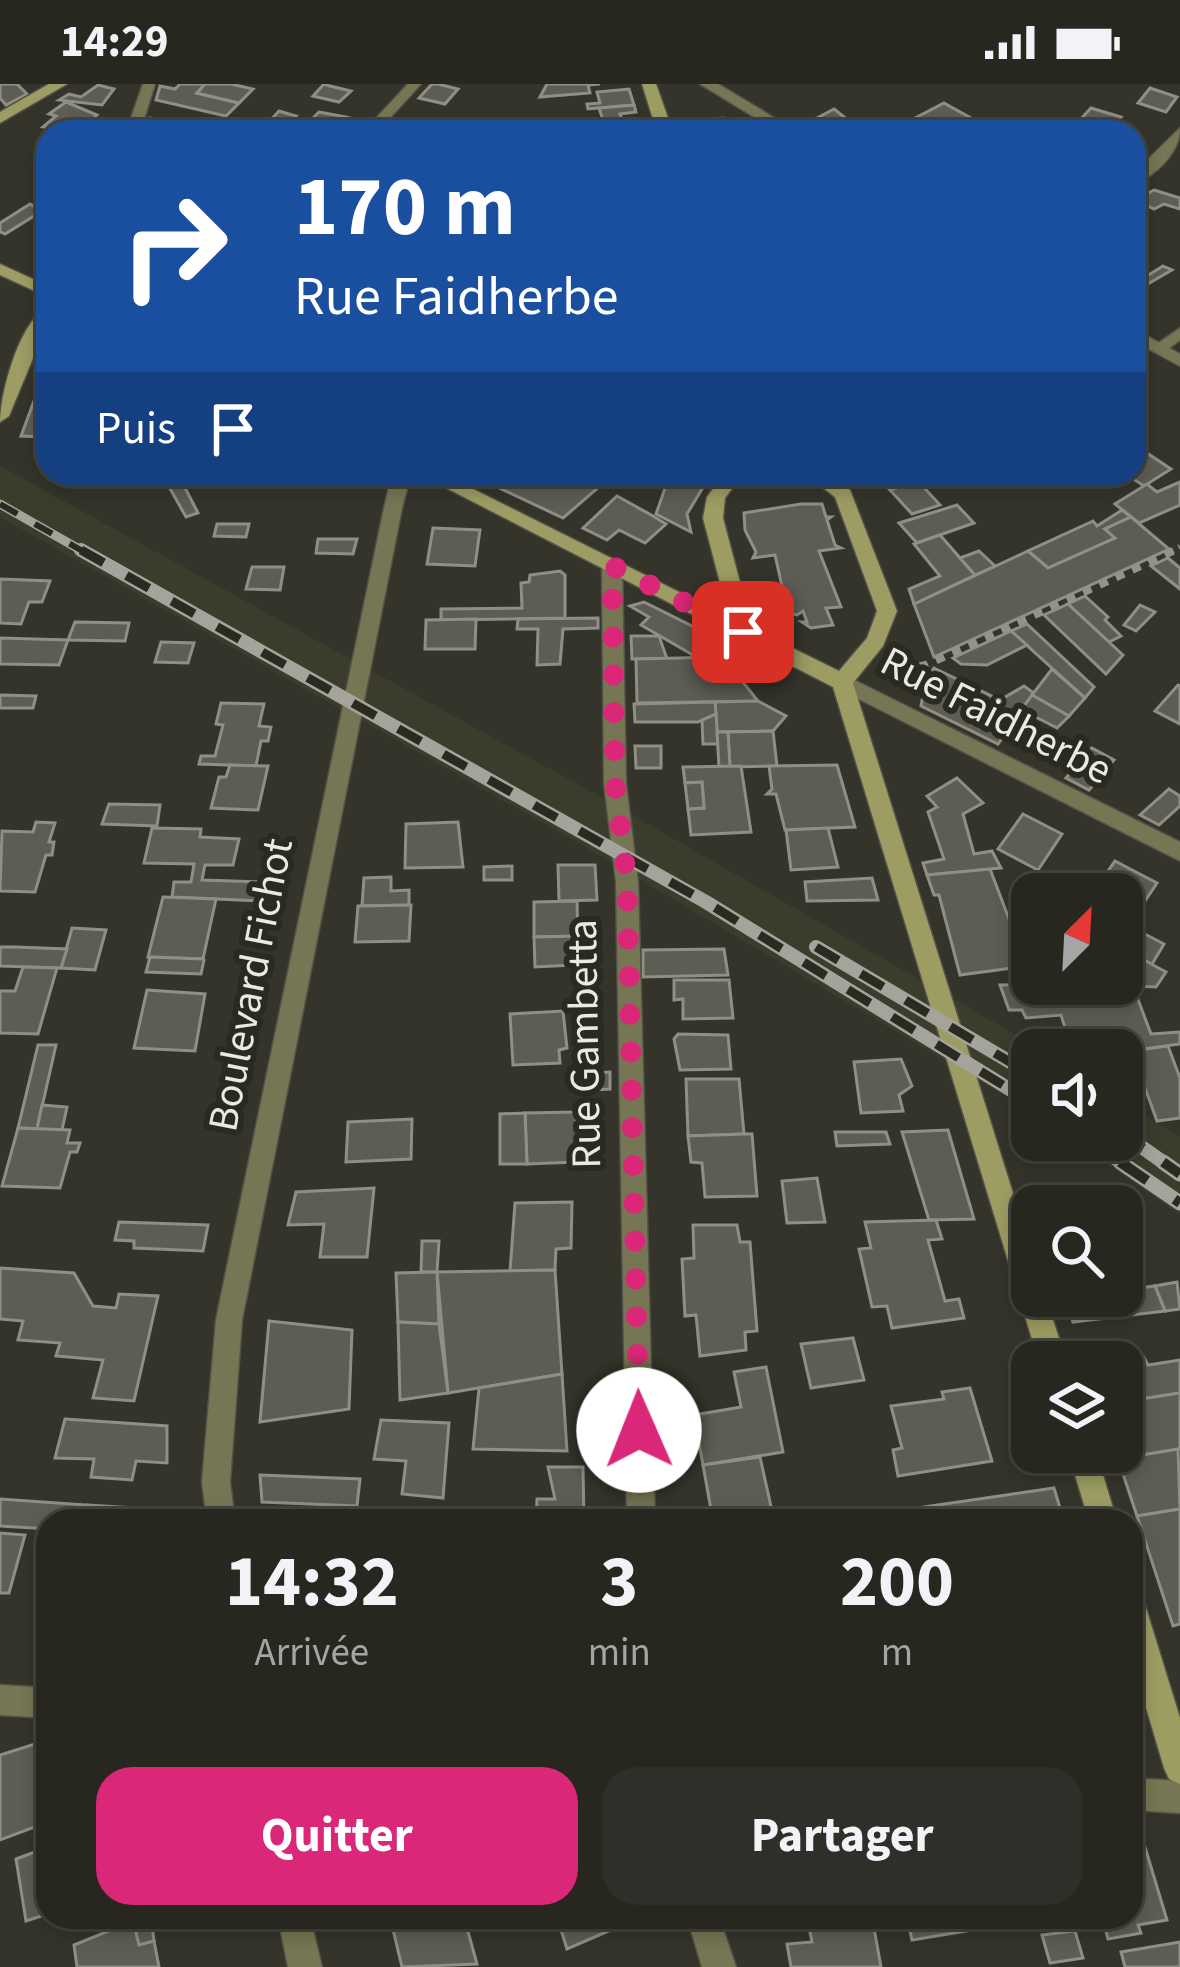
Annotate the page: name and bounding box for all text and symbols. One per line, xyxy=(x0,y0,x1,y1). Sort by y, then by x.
text: 14:29 xyxy=(60,10,169,74)
text: 170 m xyxy=(294,148,516,268)
icon: right xyxy=(96,168,252,324)
text: Rue Faidherbe xyxy=(294,259,619,336)
icon: arrive xyxy=(200,396,266,462)
text: Puis xyxy=(96,397,176,461)
pin xyxy=(692,581,794,683)
icon: arrive xyxy=(710,599,776,665)
street label: Rue Faidherbe xyxy=(870,632,1122,800)
street label: Boulevard Fichot xyxy=(193,833,309,1137)
north arrow xyxy=(1011,873,1143,1005)
map controls xyxy=(1011,873,1143,1473)
street label: Rue Gambetta xyxy=(553,919,617,1169)
button: sound xyxy=(1011,1029,1143,1161)
button: search xyxy=(1011,1185,1143,1317)
button: layers xyxy=(1011,1341,1143,1473)
position arrow xyxy=(576,1367,702,1493)
text: 14:32 xyxy=(225,1531,399,1634)
text: 3 xyxy=(600,1531,638,1634)
text: 200 xyxy=(840,1531,954,1634)
text: Arrivée xyxy=(255,1625,369,1681)
text: min xyxy=(588,1625,651,1681)
text: m xyxy=(881,1625,913,1681)
button: Quitter xyxy=(96,1767,578,1905)
button: Partager xyxy=(602,1767,1083,1905)

